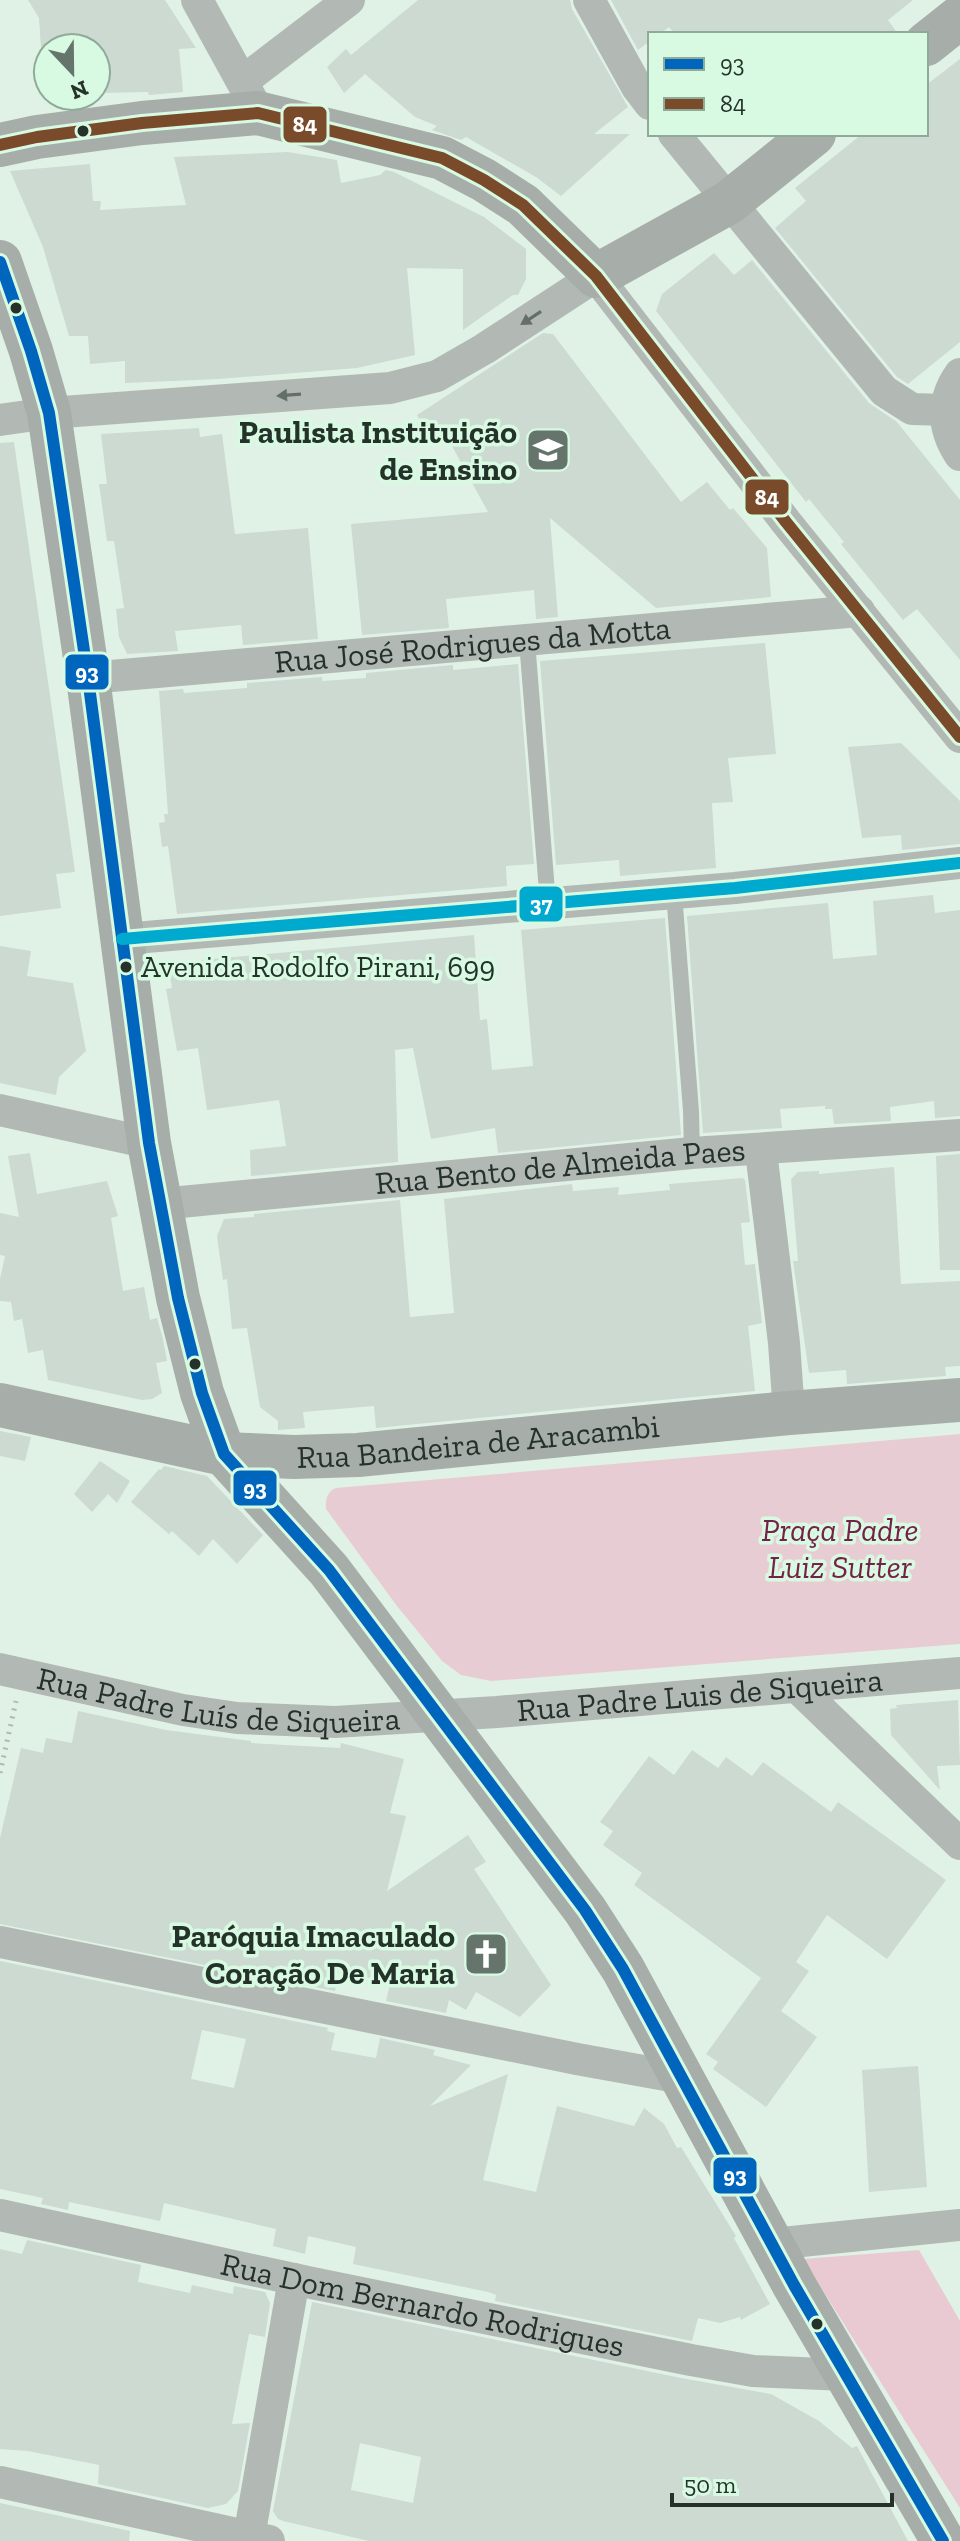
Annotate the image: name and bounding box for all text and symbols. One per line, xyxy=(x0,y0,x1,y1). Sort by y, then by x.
north arrow xyxy=(32,32,112,112)
legend xyxy=(648,32,928,136)
text: 93 xyxy=(720,49,744,78)
text: N xyxy=(66,74,92,106)
text: 84 xyxy=(720,89,746,118)
line badge: 84 xyxy=(282,105,328,144)
text: 84 xyxy=(293,111,318,138)
unlabelled marker xyxy=(75,123,91,139)
unlabelled marker xyxy=(8,300,24,316)
one-way arrow xyxy=(520,311,542,325)
one-way arrow xyxy=(276,389,301,402)
place label: Paulista Instituição de Ensino xyxy=(239,413,517,488)
school or university icon: Paulista Instituição de Ensino xyxy=(524,426,572,474)
line badge: 84 xyxy=(744,478,790,516)
text: 84 xyxy=(755,484,780,511)
street label: Rua José Rodrigues da Motta xyxy=(273,608,672,681)
line badge: 93 xyxy=(64,653,110,691)
text: 93 xyxy=(75,659,99,686)
line badge: 37 xyxy=(518,885,564,923)
text: 37 xyxy=(530,891,552,918)
place label: Avenida Rodolfo Pirani, 699 xyxy=(141,949,495,985)
marker: Avenida Rodolfo Pirani, 699 xyxy=(118,959,134,975)
street label: Rua Bento de Almeida Paes xyxy=(373,1130,747,1202)
unlabelled marker xyxy=(187,1356,203,1372)
street label: Rua Bandeira de Aracambi xyxy=(296,1407,661,1476)
line badge: 93 xyxy=(232,1469,278,1507)
text: 93 xyxy=(243,1475,267,1502)
park label: Praça Padre Luiz Sutter xyxy=(761,1511,919,1586)
street label: Rua Padre Luís de Siqueira xyxy=(34,1659,401,1741)
street label: Rua Padre Luis de Siqueira xyxy=(515,1661,884,1729)
place label: Paróquia Imaculado Coração De Maria xyxy=(172,1917,455,1992)
church icon: Paróquia Imaculado Coração De Maria xyxy=(462,1930,510,1978)
line badge: 93 xyxy=(712,2156,758,2195)
text: 93 xyxy=(723,2162,747,2189)
street label: Rua Dom Bernardo Rodrigues xyxy=(217,2245,628,2365)
unlabelled marker xyxy=(809,2316,825,2332)
scale bar xyxy=(672,2457,892,2507)
text: 50 m xyxy=(684,2470,737,2499)

